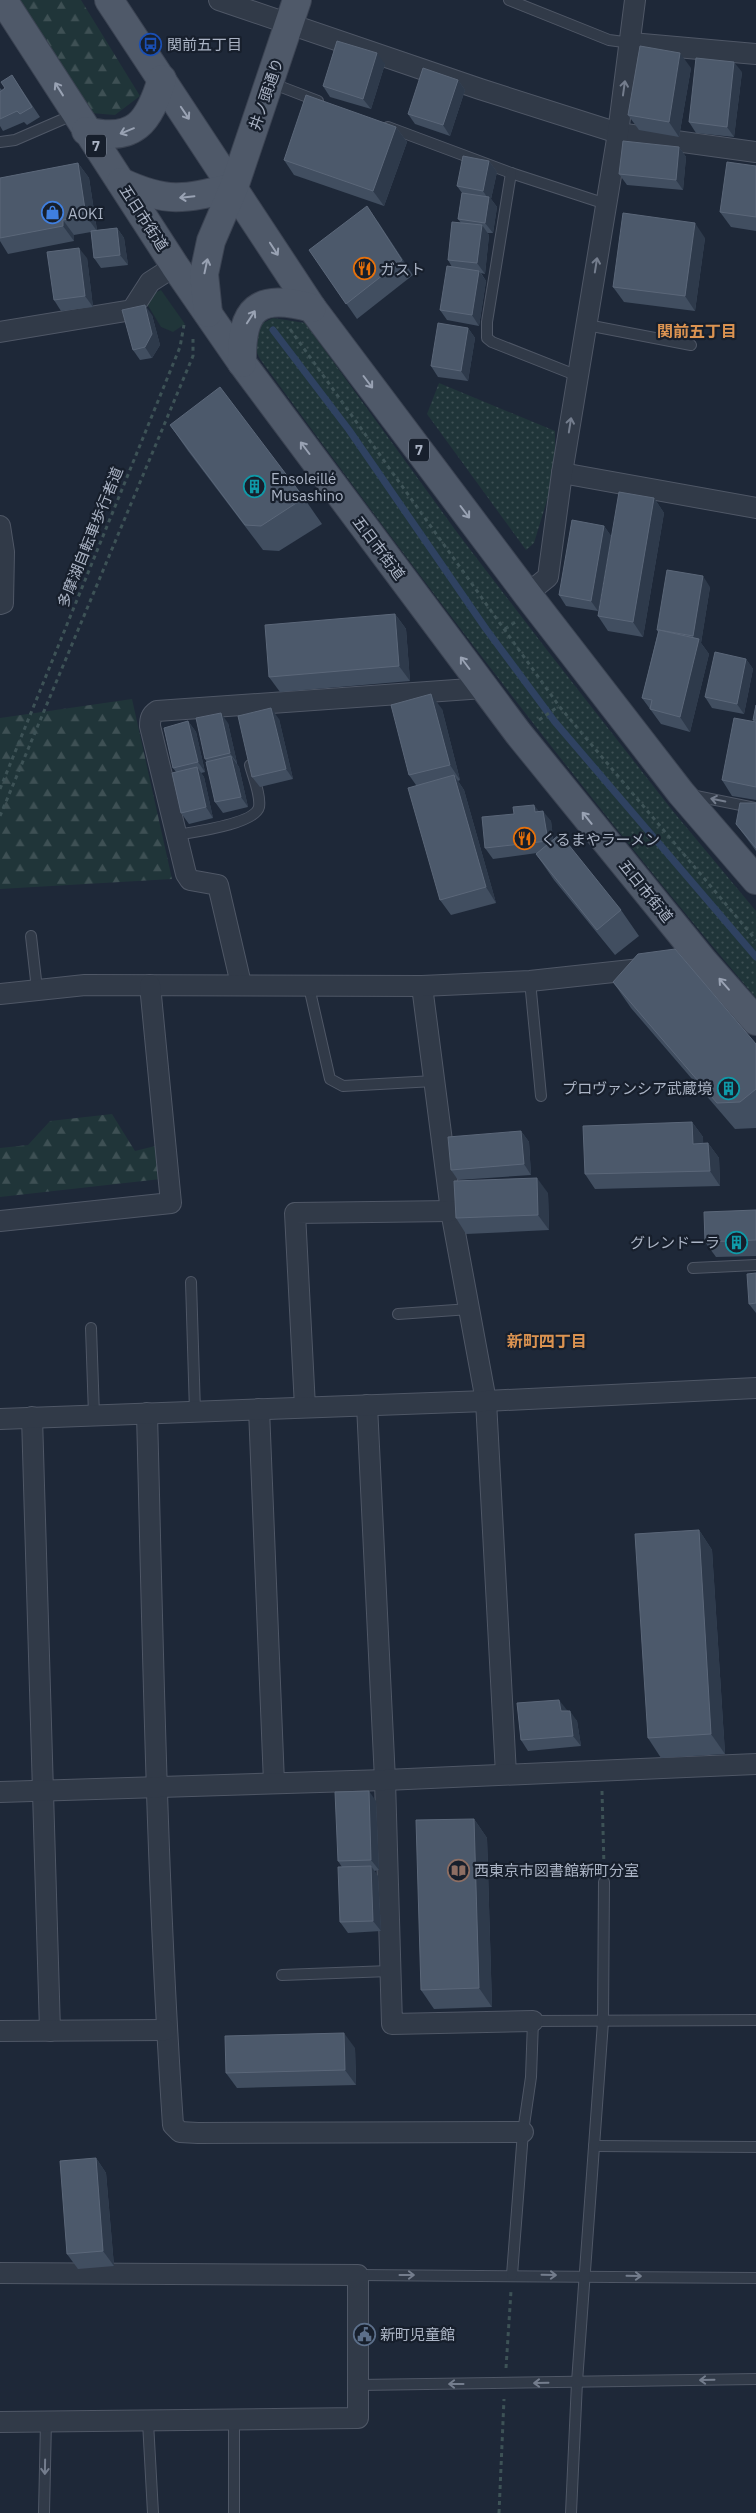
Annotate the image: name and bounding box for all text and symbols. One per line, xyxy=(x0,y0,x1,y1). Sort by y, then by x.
bus stop icon: 関前五丁目 xyxy=(139,32,163,56)
place label: 関前五丁目 xyxy=(167,35,242,54)
street label: 井ノ頭通り xyxy=(245,55,287,133)
one-way arrow xyxy=(620,80,630,96)
one-way arrow xyxy=(54,83,64,97)
one-way arrow xyxy=(180,106,190,120)
one-way arrow xyxy=(120,126,135,136)
road number: 7 xyxy=(86,134,106,158)
street label: 五日市街道 xyxy=(116,181,172,255)
one-way arrow xyxy=(179,192,195,202)
shop icon: AOKI xyxy=(40,201,64,225)
place label: AOKI xyxy=(68,204,104,223)
one-way arrow xyxy=(269,242,279,256)
restaurant icon: ガスト xyxy=(352,257,376,281)
one-way arrow xyxy=(592,257,602,273)
one-way arrow xyxy=(202,259,211,275)
place label: ガスト xyxy=(380,260,425,279)
one-way arrow xyxy=(245,310,256,324)
district label: 関前五丁目 xyxy=(657,321,737,341)
one-way arrow xyxy=(362,375,373,388)
one-way arrow xyxy=(566,418,576,434)
road number: 7 xyxy=(409,438,429,462)
one-way arrow xyxy=(300,442,311,455)
street label: 多摩湖自転車歩行者道 xyxy=(53,464,127,610)
place label: Ensoleillé Musashino xyxy=(271,469,344,505)
building icon: Ensoleillé Musashino xyxy=(243,475,267,499)
one-way arrow xyxy=(460,505,470,519)
street label: 五日市街道 xyxy=(349,512,409,584)
one-way arrow xyxy=(460,656,470,670)
one-way arrow xyxy=(711,795,727,805)
one-way arrow xyxy=(582,812,593,825)
restaurant icon: くるまやラーメン xyxy=(513,827,537,851)
place label: くるまやラーメン xyxy=(541,830,660,849)
street label: 五日市街道 xyxy=(615,856,677,926)
one-way arrow xyxy=(718,978,730,991)
building icon: プロヴァンシア武蔵境 xyxy=(716,1076,740,1100)
place label: プロヴァンシア武蔵境 xyxy=(562,1079,712,1098)
building icon: グレンドーラ xyxy=(724,1230,748,1254)
place label: グレンドーラ xyxy=(630,1233,720,1252)
district label: 新町四丁目 xyxy=(507,1331,587,1351)
library icon: 西東京市図書館新町分室 xyxy=(446,1858,470,1882)
place label: 西東京市図書館新町分室 xyxy=(474,1861,639,1880)
one-way arrow xyxy=(398,2270,414,2280)
one-way arrow xyxy=(540,2270,557,2280)
one-way arrow xyxy=(626,2271,642,2281)
public building icon: 新町児童館 xyxy=(352,2322,376,2346)
place label: 新町児童館 xyxy=(380,2325,455,2344)
one-way arrow xyxy=(700,2375,716,2385)
one-way arrow xyxy=(533,2378,550,2388)
one-way arrow xyxy=(448,2379,464,2389)
one-way arrow xyxy=(40,2459,49,2475)

